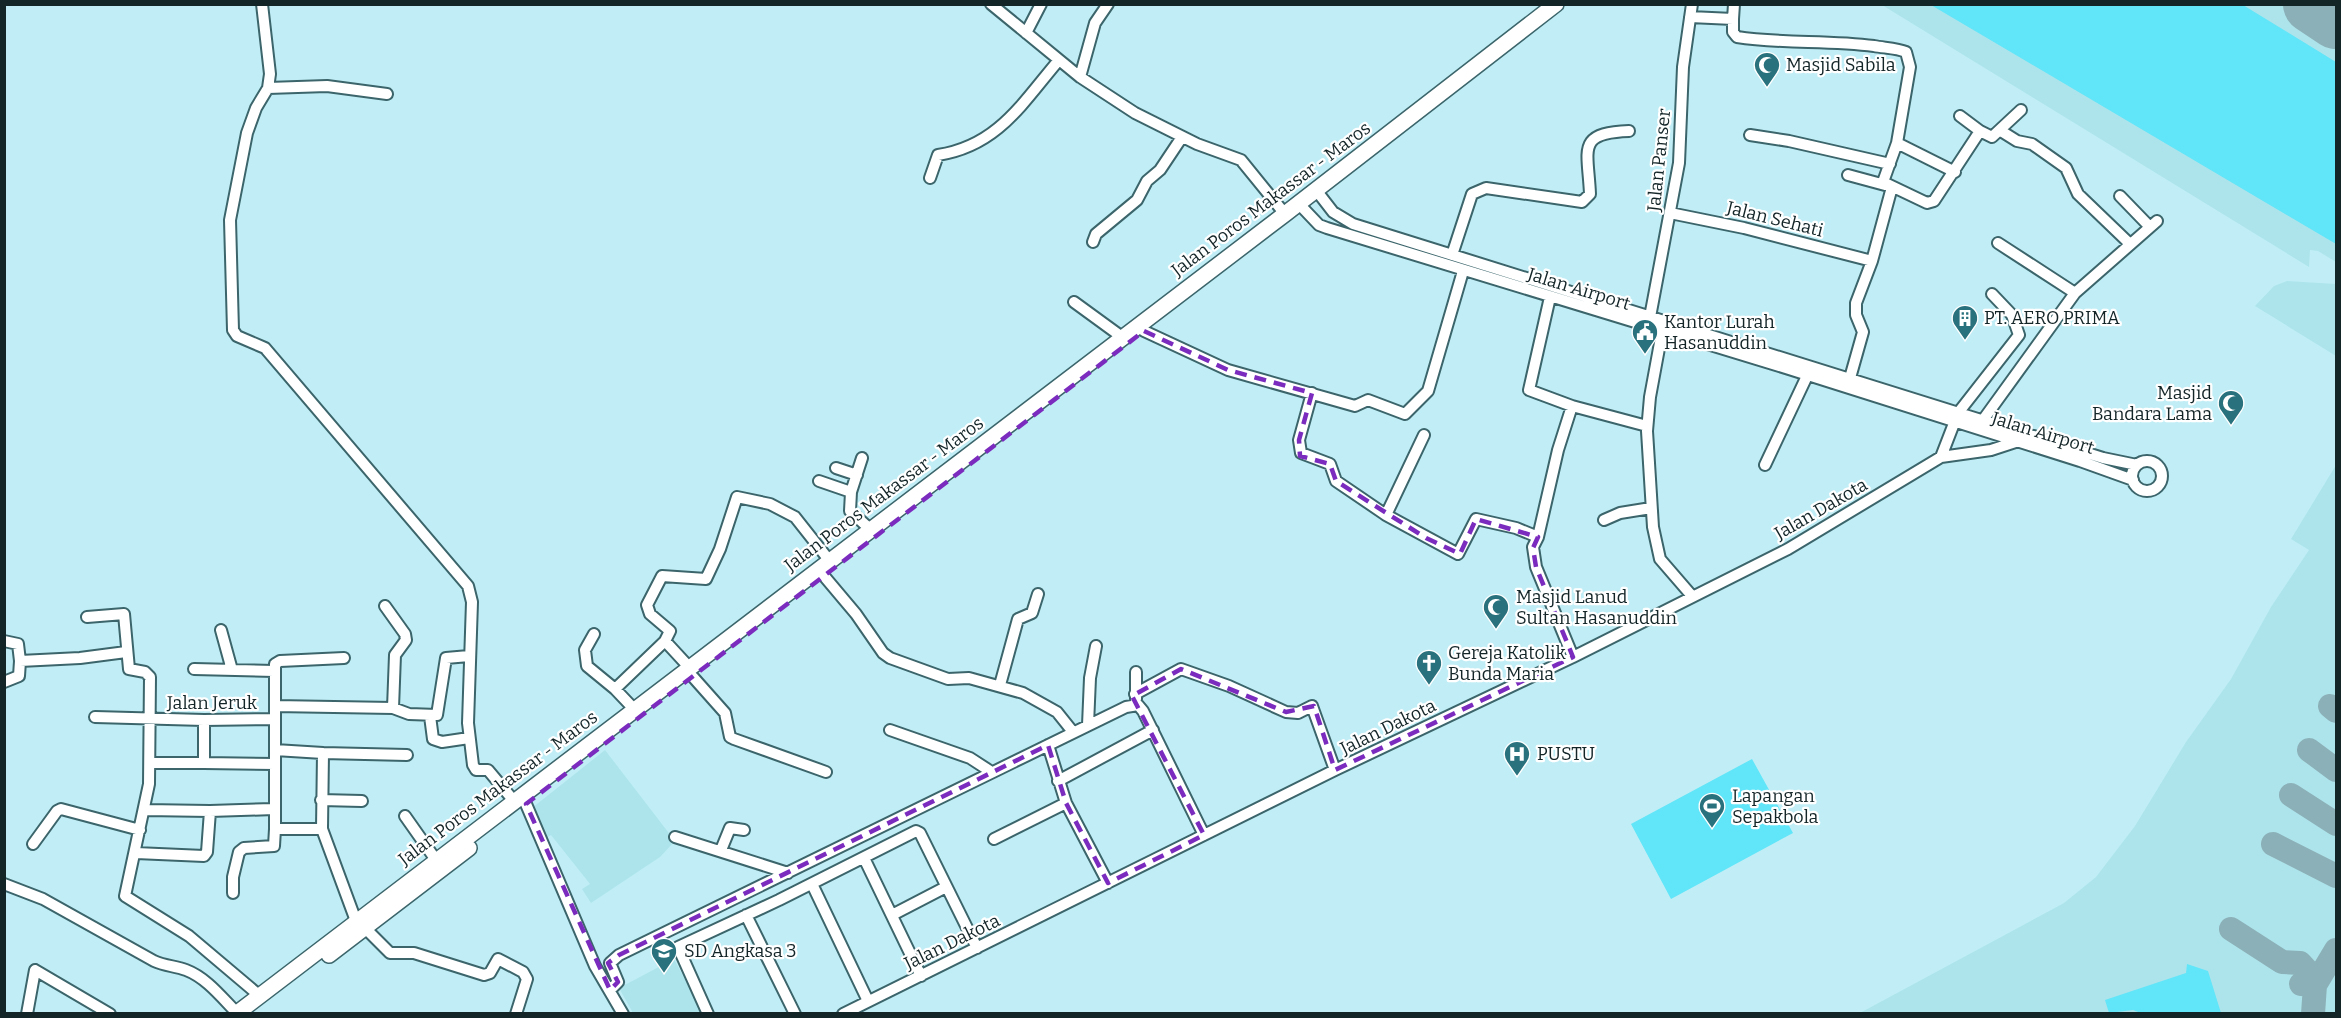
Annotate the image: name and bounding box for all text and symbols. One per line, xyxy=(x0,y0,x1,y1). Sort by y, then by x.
mosque icon: Masjid Sabila xyxy=(1752,50,1782,88)
place label: Masjid Sabila xyxy=(1786,54,1896,76)
street label: Jalan Panser xyxy=(1643,108,1675,213)
street label: Jalan Poros Makassar - Maros xyxy=(1166,117,1375,282)
street label: Jalan Sehati xyxy=(1724,196,1825,242)
street label: Jalan Airport xyxy=(1524,263,1633,315)
building icon: PT. AERO PRIMA xyxy=(1950,303,1980,341)
place label: PT. AERO PRIMA xyxy=(1984,307,2120,329)
place label: Kantor Lurah Hasanuddin xyxy=(1664,311,1775,354)
public building icon: Kantor Lurah Hasanuddin xyxy=(1630,317,1660,355)
place label: Masjid Bandara Lama xyxy=(2092,382,2212,425)
mosque icon: Masjid Bandara Lama xyxy=(2216,388,2246,426)
street label: Jalan Airport xyxy=(1988,407,2097,459)
street label: Jalan Poros Makassar - Maros xyxy=(779,412,988,577)
street label: Jalan Dakota xyxy=(1770,473,1872,545)
place label: Masjid Lanud Sultan Hasanuddin xyxy=(1516,586,1678,629)
mosque icon: Masjid Lanud Sultan Hasanuddin xyxy=(1481,592,1511,630)
place label: Gereja Katolik Bunda Maria xyxy=(1448,642,1566,685)
church icon: Gereja Katolik Bunda Maria xyxy=(1414,648,1444,686)
street label: Jalan Jeruk xyxy=(166,692,258,714)
street label: Jalan Dakota xyxy=(1336,694,1440,760)
street label: Jalan Poros Makassar - Maros xyxy=(393,706,602,871)
hospital icon: PUSTU xyxy=(1502,739,1532,777)
place label: PUSTU xyxy=(1537,743,1595,765)
place label: Lapangan Sepakbola xyxy=(1732,785,1819,828)
sports icon: Lapangan Sepakbola xyxy=(1697,791,1727,829)
street label: Jalan Dakota xyxy=(900,909,1004,975)
school or university icon: SD Angkasa 3 xyxy=(649,936,679,974)
place label: SD Angkasa 3 xyxy=(684,940,797,962)

